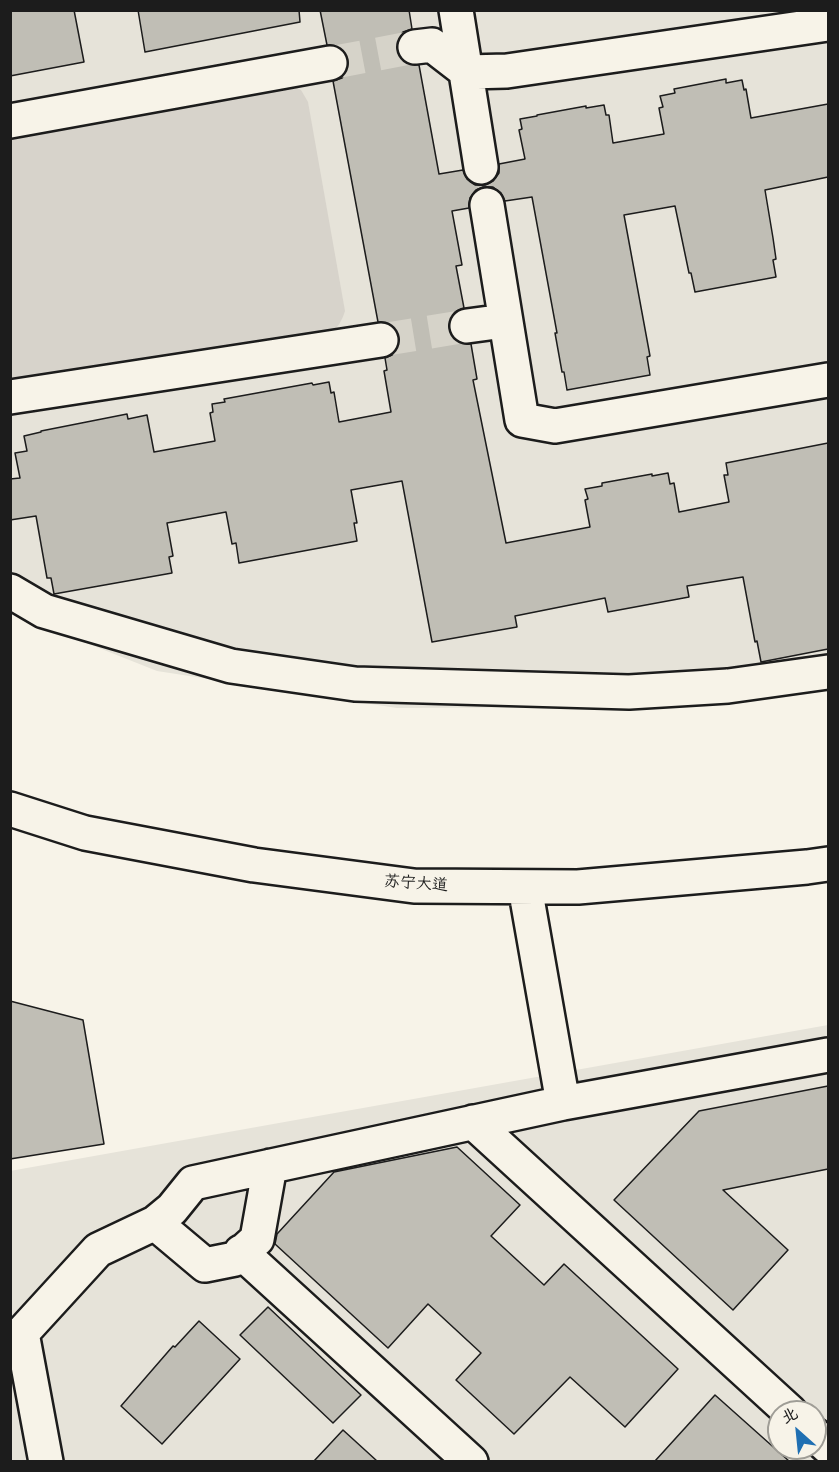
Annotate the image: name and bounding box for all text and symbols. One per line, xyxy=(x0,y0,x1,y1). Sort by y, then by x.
street label: 苏宁大道 xyxy=(383,872,449,896)
text: 北 xyxy=(776,1399,803,1432)
north arrow xyxy=(767,1400,827,1460)

